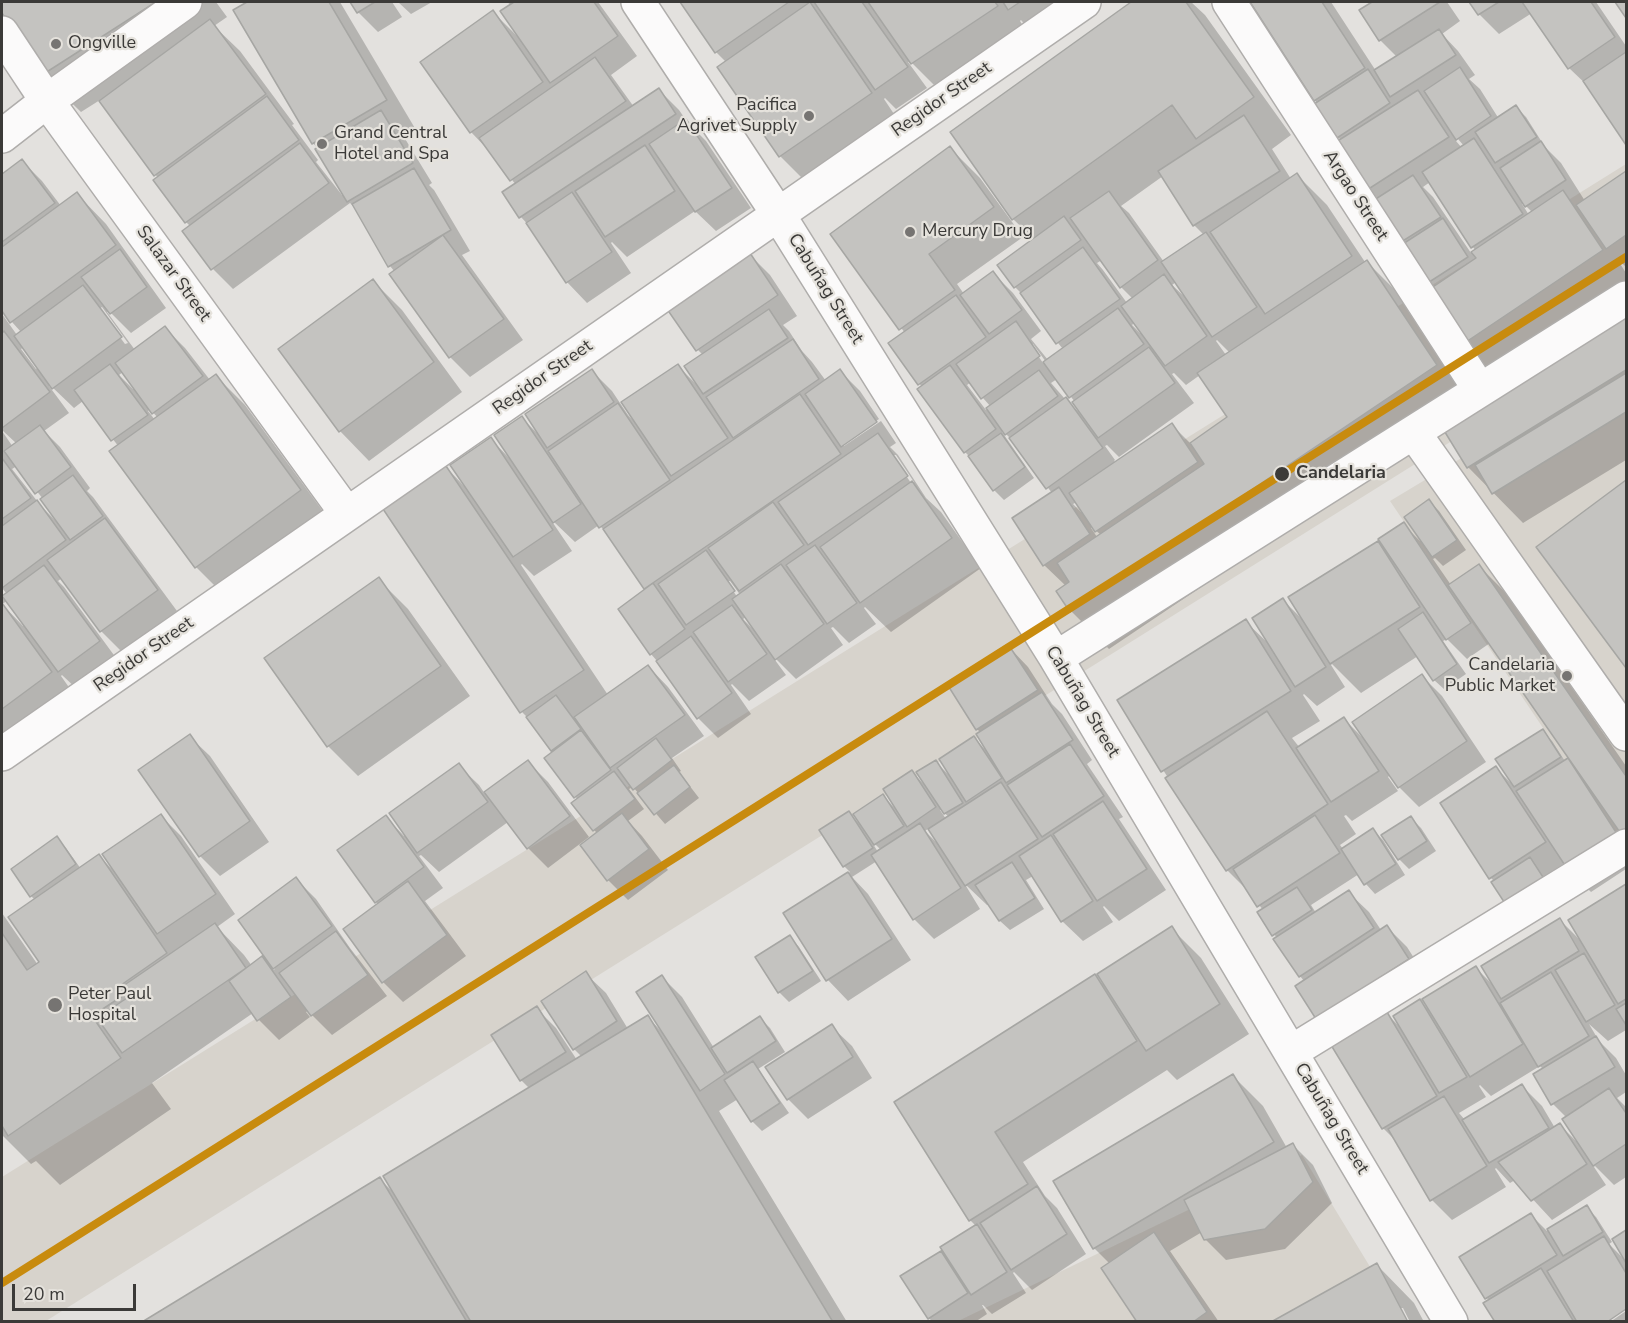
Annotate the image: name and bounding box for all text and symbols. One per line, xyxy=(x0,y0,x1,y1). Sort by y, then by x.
place label: Ongville xyxy=(68,33,136,55)
marker: Ongville xyxy=(49,37,63,51)
street label: Regidor Street xyxy=(888,58,996,142)
place label: Pacifica Agrivet Supply xyxy=(677,95,797,138)
marker: Pacifica Agrivet Supply xyxy=(802,109,816,123)
place label: Grand Central Hotel and Spa xyxy=(334,123,449,166)
marker: Grand Central Hotel and Spa xyxy=(315,137,329,151)
street label: Argao Street xyxy=(1318,147,1392,245)
place label: Mercury Drug xyxy=(922,221,1033,243)
street label: Salazar Street xyxy=(131,222,215,326)
marker: Mercury Drug xyxy=(903,225,917,239)
street label: Cabuñag Street xyxy=(782,230,868,348)
street label: Regidor Street xyxy=(489,336,597,420)
place label: Candelaria xyxy=(1296,463,1386,485)
marker: Candelaria xyxy=(1273,465,1291,483)
street label: Regidor Street xyxy=(90,613,198,697)
street label: Cabuñag Street xyxy=(1040,642,1124,762)
place label: Candelaria Public Market xyxy=(1445,655,1555,698)
marker: Candelaria Public Market xyxy=(1560,669,1574,683)
place label: Peter Paul Hospital xyxy=(68,984,151,1026)
marker: Peter Paul Hospital xyxy=(46,996,64,1014)
street label: Cabuñag Street xyxy=(1289,1059,1373,1179)
scale bar xyxy=(15,1272,140,1310)
text: 20 m xyxy=(23,1282,65,1306)

